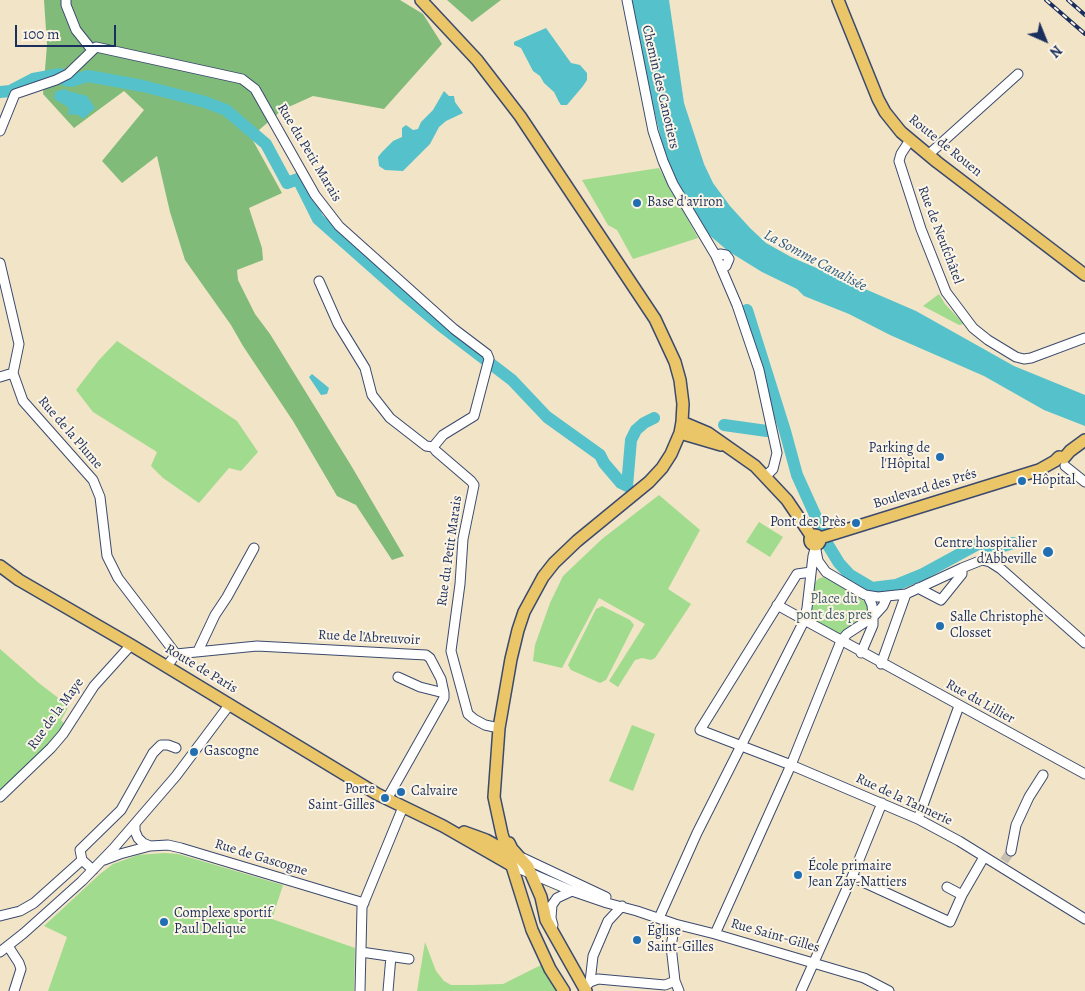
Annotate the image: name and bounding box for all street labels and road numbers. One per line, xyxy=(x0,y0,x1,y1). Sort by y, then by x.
street label: Chemin des Canotiers xyxy=(638,23,682,151)
street label: Rue du Petit Marais xyxy=(273,101,345,205)
street label: Route de Rouen xyxy=(905,111,985,181)
street label: Rue de Neufchâtel xyxy=(914,184,966,286)
street label: Rue de la Plume xyxy=(34,393,106,473)
street label: Boulevard des Prés xyxy=(871,465,979,513)
street label: Rue du Petit Marais xyxy=(434,495,466,607)
street label: Rue de l'Abreuvoir xyxy=(318,627,420,649)
street label: Route de Paris xyxy=(162,641,240,697)
street label: Rue de la Maye xyxy=(24,675,88,753)
street label: Rue du Lillier xyxy=(943,676,1017,728)
street label: Rue de la Tannerie xyxy=(853,770,955,830)
street label: Rue de Gascogne xyxy=(212,836,310,880)
street label: Rue Saint-Gilles xyxy=(729,915,821,957)

